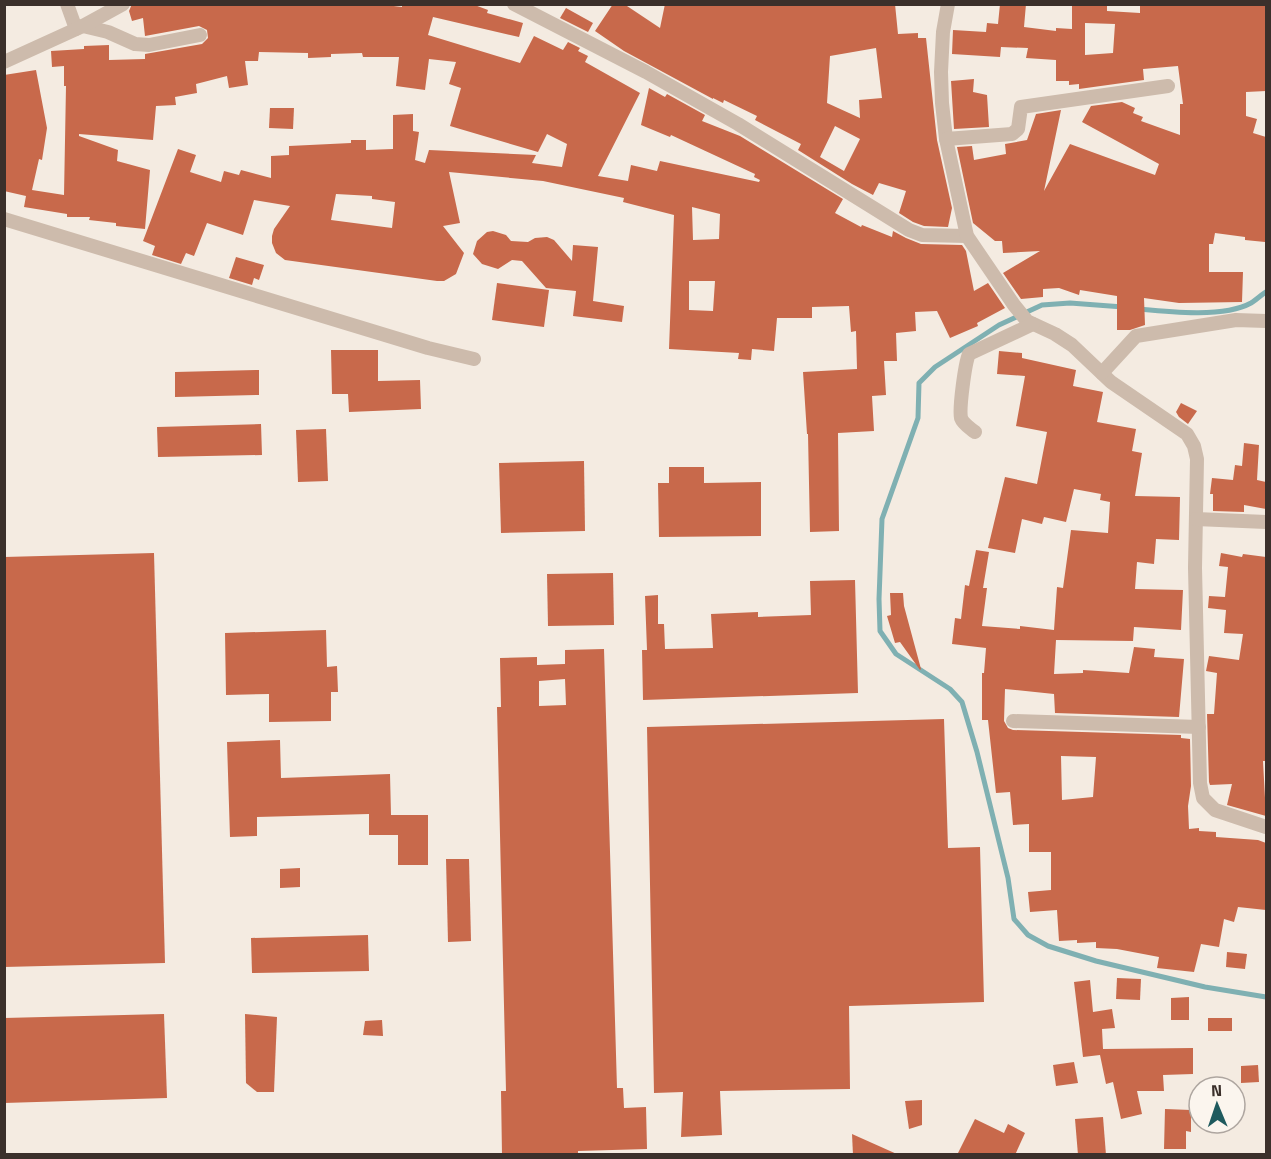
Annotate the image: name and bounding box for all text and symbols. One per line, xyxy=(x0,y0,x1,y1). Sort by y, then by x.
north arrow xyxy=(1187,1075,1247,1135)
text: N xyxy=(1211,1078,1222,1102)

